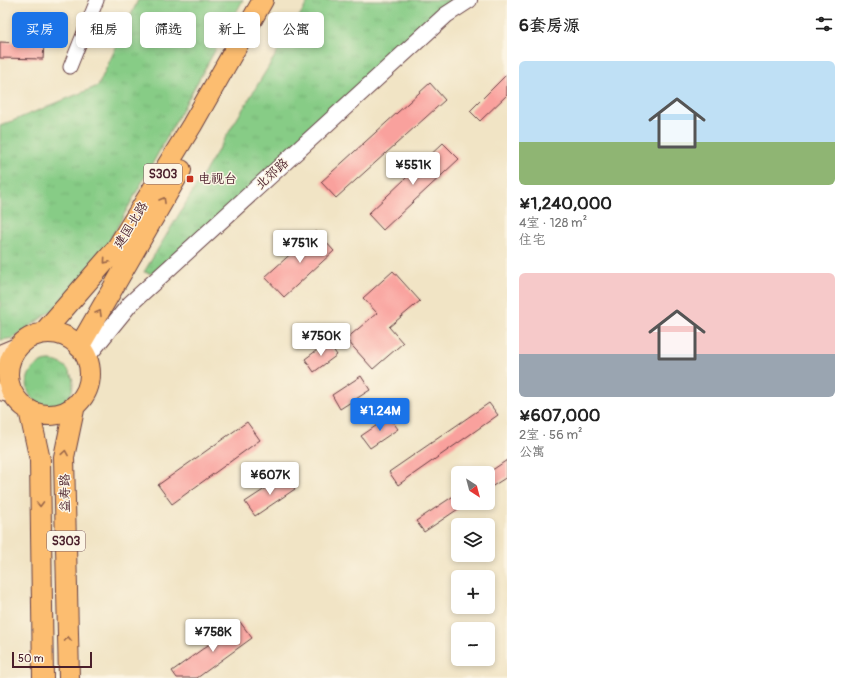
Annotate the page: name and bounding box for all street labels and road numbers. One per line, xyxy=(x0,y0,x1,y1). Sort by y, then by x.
street label: 北郊路 xyxy=(252,155,292,193)
road number: S303 xyxy=(144,164,182,184)
street label: 建国北路 xyxy=(110,199,152,251)
street label: 益寿路 xyxy=(57,473,73,513)
road number: S303 xyxy=(47,531,85,551)

